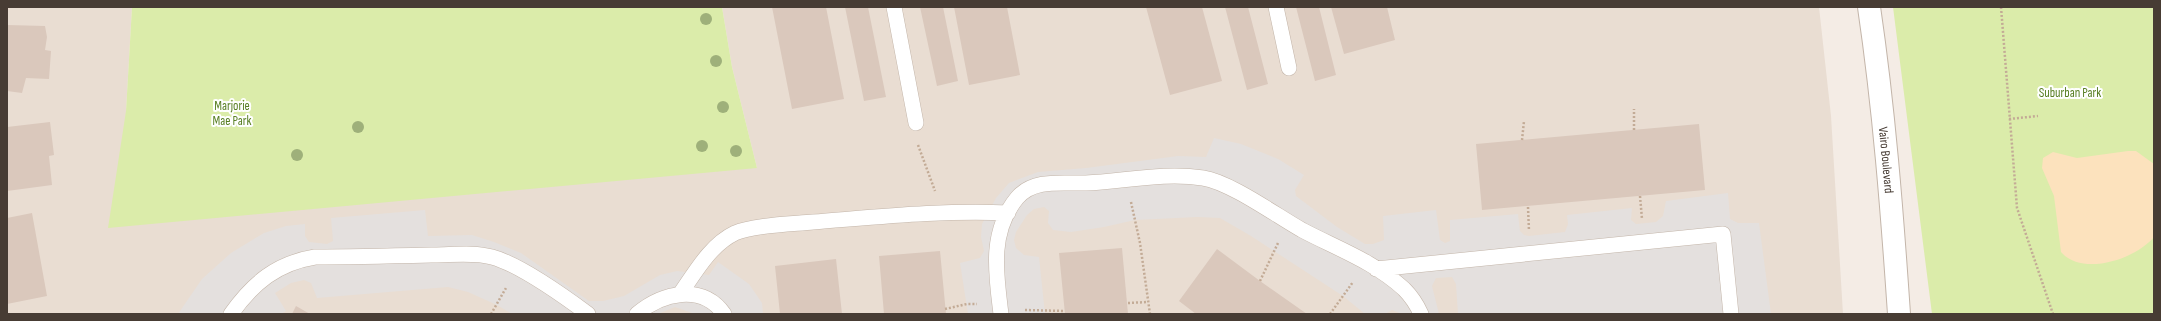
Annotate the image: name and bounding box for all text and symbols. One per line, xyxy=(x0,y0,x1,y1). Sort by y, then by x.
park label: Suburban Park xyxy=(2039,85,2101,101)
park label: Marjorie Mae Park xyxy=(212,98,252,129)
street label: Vairo Boulevard xyxy=(1875,126,1897,194)

